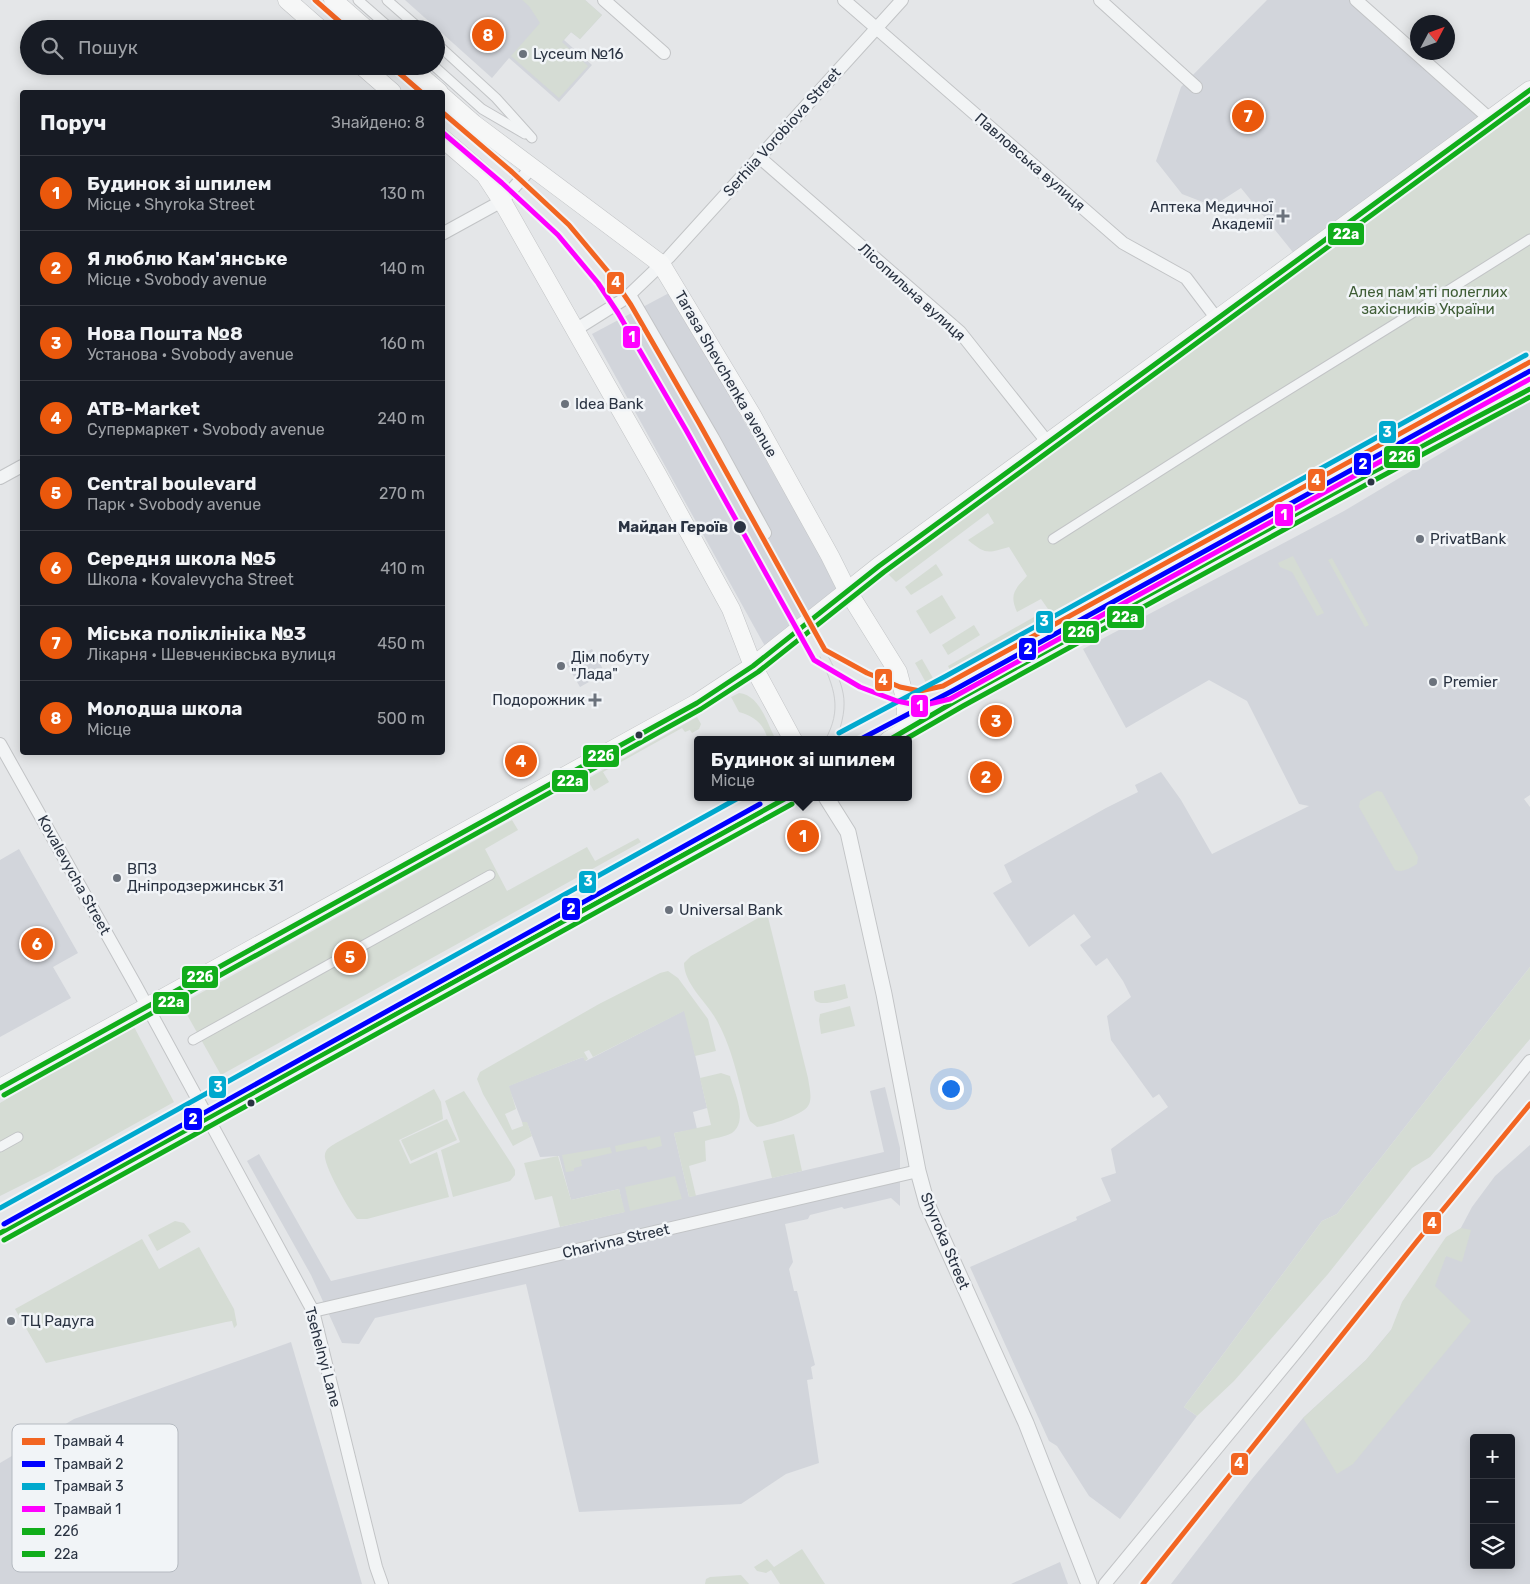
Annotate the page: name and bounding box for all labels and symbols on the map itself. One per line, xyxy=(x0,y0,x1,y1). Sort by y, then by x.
north arrow xyxy=(1410,15,1455,60)
pin: 8 xyxy=(472,16,504,54)
place label: Lyceum №16 xyxy=(533,45,624,63)
marker: Lyceum №16 xyxy=(517,48,529,60)
street label: Serhiia Vorobiova Street xyxy=(719,64,845,200)
pin: 7 xyxy=(1232,97,1264,135)
street label: Павловська вулиця xyxy=(971,109,1089,215)
place label: Аптека Медичної Академії xyxy=(1150,198,1273,233)
marker: Аптека Медичної Академії xyxy=(1277,210,1289,222)
line badge: 22a xyxy=(1327,222,1365,246)
text: 22a xyxy=(1333,226,1359,243)
street label: Лісопильна вулиця xyxy=(855,239,969,345)
line badge: 4 xyxy=(606,271,625,295)
text: 4 xyxy=(611,274,621,291)
park label: Алея пам'яті полеглих захісників України xyxy=(1348,283,1508,318)
street label: Tarasa Shevchenka avenue xyxy=(671,288,781,460)
line badge: 1 xyxy=(622,325,641,349)
text: 1 xyxy=(629,329,636,346)
place label: Idea Bank xyxy=(575,395,644,413)
marker: Idea Bank xyxy=(559,398,571,410)
line badge: 3 xyxy=(1378,420,1397,444)
text: 3 xyxy=(1382,424,1392,441)
line badge: 22б xyxy=(1383,445,1421,469)
text: 22б xyxy=(1389,449,1416,466)
line badge: 2 xyxy=(1353,452,1372,476)
text: 2 xyxy=(1358,456,1368,473)
line badge: 4 xyxy=(1307,468,1326,492)
text: 4 xyxy=(1311,472,1321,489)
unlabelled marker xyxy=(1366,477,1376,487)
line badge: 1 xyxy=(1274,503,1294,527)
text: 1 xyxy=(1281,507,1288,524)
place label: Майдан Героїв xyxy=(618,518,728,536)
marker: Майдан Героїв xyxy=(732,519,748,535)
place label: PrivatBank xyxy=(1430,530,1506,548)
marker: PrivatBank xyxy=(1414,533,1426,545)
line badge: 22a xyxy=(1106,605,1145,629)
text: 22a xyxy=(1112,609,1138,626)
line badge: 3 xyxy=(1035,610,1054,634)
text: 3 xyxy=(1039,613,1049,630)
line badge: 22б xyxy=(1062,620,1100,644)
text: 22б xyxy=(1068,624,1095,641)
line badge: 2 xyxy=(1018,637,1037,661)
text: 2 xyxy=(1023,641,1033,658)
place label: Дім побуту "Лада" xyxy=(571,648,649,683)
marker: Дім побуту "Лада" xyxy=(555,660,567,672)
line badge: 4 xyxy=(874,668,893,692)
text: 4 xyxy=(878,672,888,689)
place label: Premier xyxy=(1443,673,1498,691)
marker: Premier xyxy=(1427,676,1439,688)
place label: Подорожник xyxy=(492,691,585,709)
marker: Подорожник xyxy=(589,694,601,706)
line badge: 1 xyxy=(910,694,929,718)
text: 1 xyxy=(917,698,924,715)
pin: 3 xyxy=(980,702,1012,740)
unlabelled marker xyxy=(634,730,644,740)
pin: 4 xyxy=(505,742,537,780)
line badge: 22б xyxy=(582,744,620,768)
text: 22б xyxy=(588,748,615,765)
pin: 2 xyxy=(970,758,1002,796)
line badge: 22a xyxy=(551,769,589,793)
text: 22a xyxy=(557,773,583,790)
street label: Kovalevycha Street xyxy=(34,812,114,938)
pin: 1 xyxy=(787,817,819,855)
place label: ВПЗ Дніпродзержинськ 31 xyxy=(127,860,284,895)
line badge: 3 xyxy=(578,870,597,894)
marker: ВПЗ Дніпродзержинськ 31 xyxy=(111,872,123,884)
text: 3 xyxy=(583,873,593,890)
line badge: 2 xyxy=(561,897,581,921)
text: 2 xyxy=(566,901,576,918)
place label: Universal Bank xyxy=(679,901,783,919)
marker: Universal Bank xyxy=(663,904,675,916)
pin: 6 xyxy=(21,925,53,963)
pin: 5 xyxy=(334,938,366,976)
line badge: 22б xyxy=(181,965,219,989)
text: 22б xyxy=(187,969,214,986)
line badge: 22a xyxy=(152,991,190,1015)
text: 22a xyxy=(158,994,184,1011)
line badge: 3 xyxy=(208,1075,227,1099)
your location xyxy=(938,1076,964,1102)
text: 3 xyxy=(213,1079,223,1096)
unlabelled marker xyxy=(246,1098,256,1108)
line badge: 2 xyxy=(183,1107,203,1131)
text: 2 xyxy=(188,1111,198,1128)
street label: Shyroka Street xyxy=(916,1190,974,1292)
line badge: 4 xyxy=(1422,1211,1442,1235)
text: 4 xyxy=(1427,1215,1437,1232)
street label: Charivna Street xyxy=(561,1220,671,1262)
street label: Tsehelnyi Lane xyxy=(301,1305,345,1409)
place label: ТЦ Радуга xyxy=(21,1312,94,1330)
marker: ТЦ Радуга xyxy=(5,1315,17,1327)
legend xyxy=(12,1424,178,1572)
text: Трамвай 4 xyxy=(54,1433,124,1450)
line badge: 4 xyxy=(1230,1452,1249,1476)
text: 4 xyxy=(1234,1455,1244,1472)
text: Трамвай 2 xyxy=(54,1456,123,1473)
text: Трамвай 3 xyxy=(54,1478,124,1495)
text: Трамвай 1 xyxy=(54,1501,121,1518)
text: 22б xyxy=(54,1523,79,1540)
text: 22a xyxy=(54,1546,78,1563)

